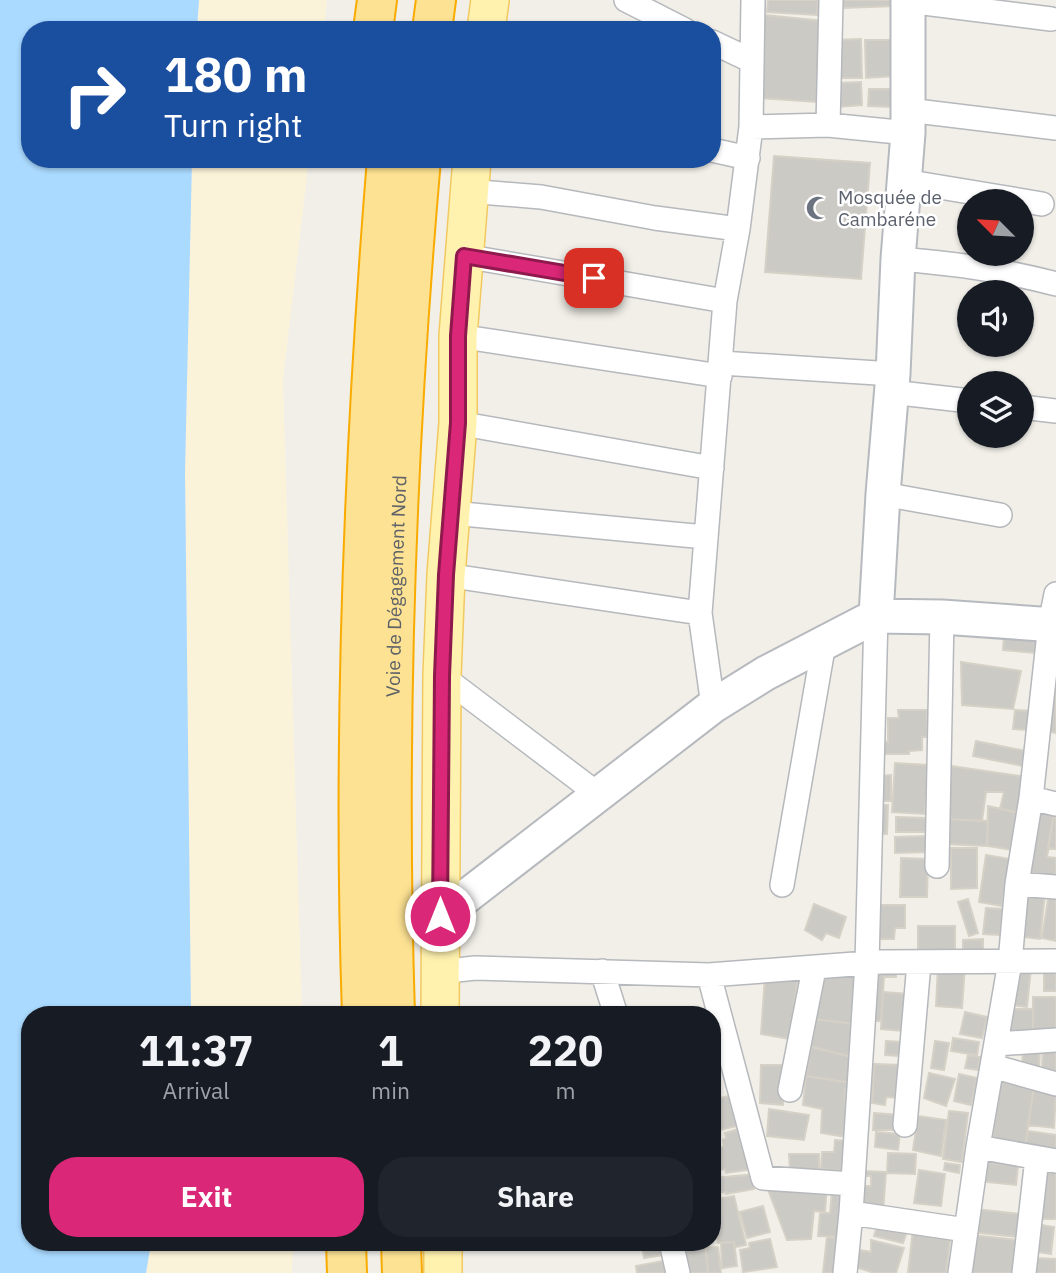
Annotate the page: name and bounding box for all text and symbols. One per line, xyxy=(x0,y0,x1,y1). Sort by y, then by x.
text: 180 m xyxy=(164,42,308,105)
icon: right xyxy=(49,49,140,140)
text: Turn right xyxy=(164,104,302,146)
place label: Mosquée de Cambaréne xyxy=(838,185,942,231)
north arrow xyxy=(957,189,1034,266)
map controls xyxy=(957,189,1034,448)
mosque icon: Mosquée de Cambaréne xyxy=(804,194,832,222)
pin xyxy=(564,248,624,308)
icon: arrive xyxy=(575,259,613,297)
button: sound xyxy=(957,280,1034,357)
button: layers xyxy=(957,371,1034,448)
street label: Voie de Dégagement Nord xyxy=(381,475,412,697)
position arrow xyxy=(403,879,477,953)
text: 11:37 xyxy=(139,1023,253,1078)
text: 1 xyxy=(378,1023,403,1078)
text: 220 xyxy=(528,1023,603,1078)
text: Arrival xyxy=(163,1075,230,1105)
text: min xyxy=(371,1075,410,1105)
text: m xyxy=(555,1075,576,1105)
button: Exit xyxy=(49,1157,364,1237)
button: Share xyxy=(378,1157,693,1237)

